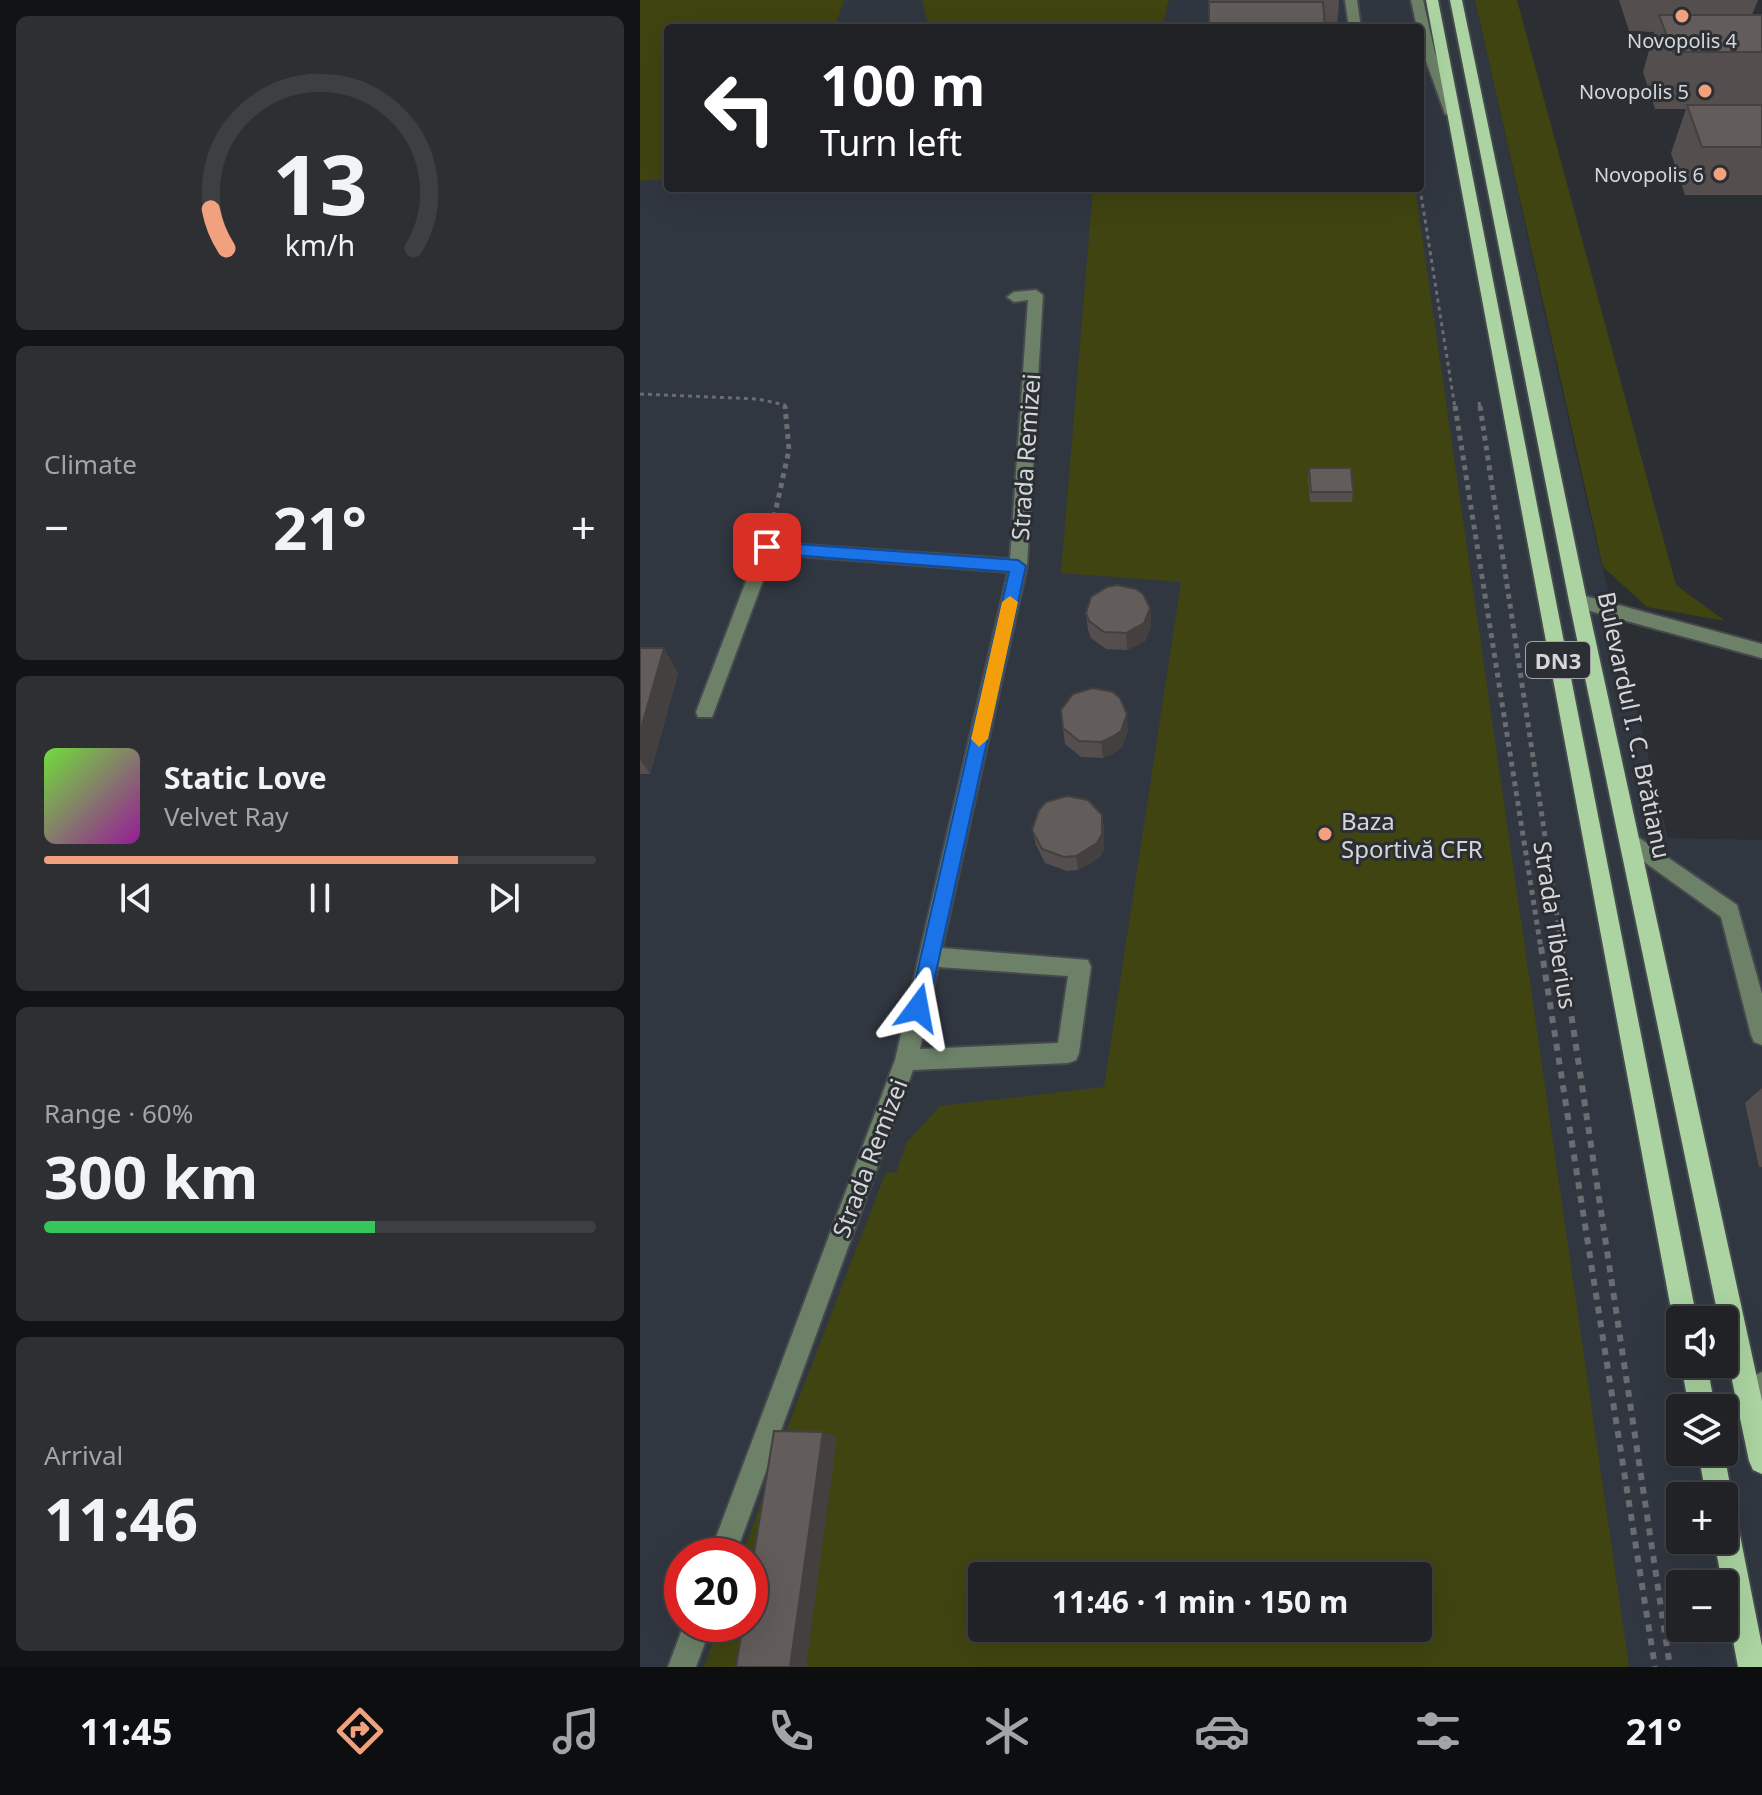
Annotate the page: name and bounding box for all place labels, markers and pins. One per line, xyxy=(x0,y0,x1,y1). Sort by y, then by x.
marker: Novopolis 4 xyxy=(1673,7,1691,25)
place label: Novopolis 4 xyxy=(1627,27,1738,54)
place label: Novopolis 5 xyxy=(1579,78,1689,105)
marker: Novopolis 5 xyxy=(1696,82,1714,100)
place label: Novopolis 6 xyxy=(1594,161,1704,188)
marker: Novopolis 6 xyxy=(1711,165,1729,183)
pin xyxy=(733,513,801,581)
place label: Baza Sportivă CFR xyxy=(1341,804,1483,865)
marker: Baza Sportivă CFR xyxy=(1316,825,1334,843)

